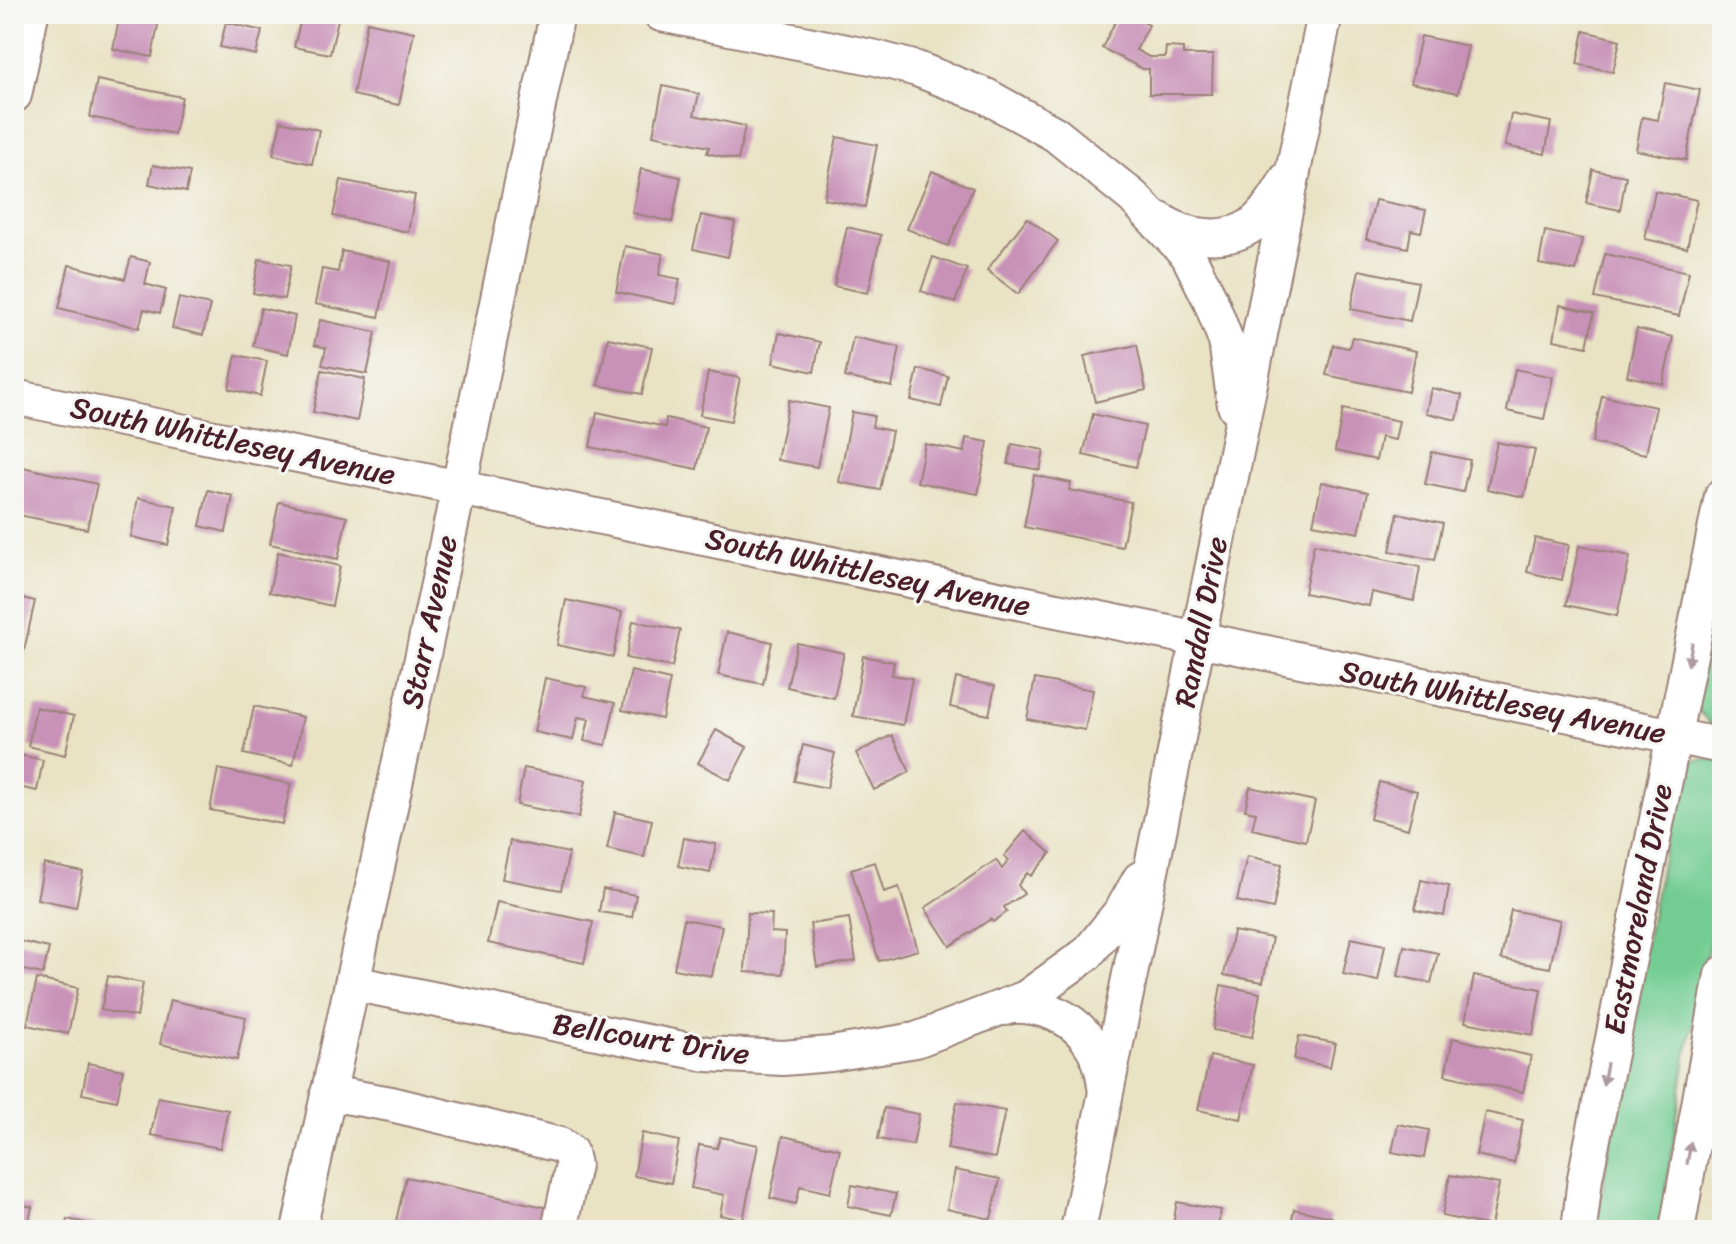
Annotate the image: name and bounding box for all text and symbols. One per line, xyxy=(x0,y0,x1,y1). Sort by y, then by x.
street label: South Whittlesey Avenue xyxy=(65,380,401,502)
street label: South Whittlesey Avenue xyxy=(700,511,1036,633)
street label: Starr Avenue xyxy=(384,530,474,714)
street label: Randall Drive xyxy=(1158,532,1244,712)
one-way arrow xyxy=(1683,642,1696,667)
street label: South Whittlesey Avenue xyxy=(1335,644,1671,760)
street label: Eastmoreland Drive xyxy=(1587,779,1689,1039)
street label: Bellcourt Drive xyxy=(549,997,753,1081)
one-way arrow xyxy=(1599,1062,1611,1087)
one-way arrow xyxy=(1684,1140,1696,1165)

